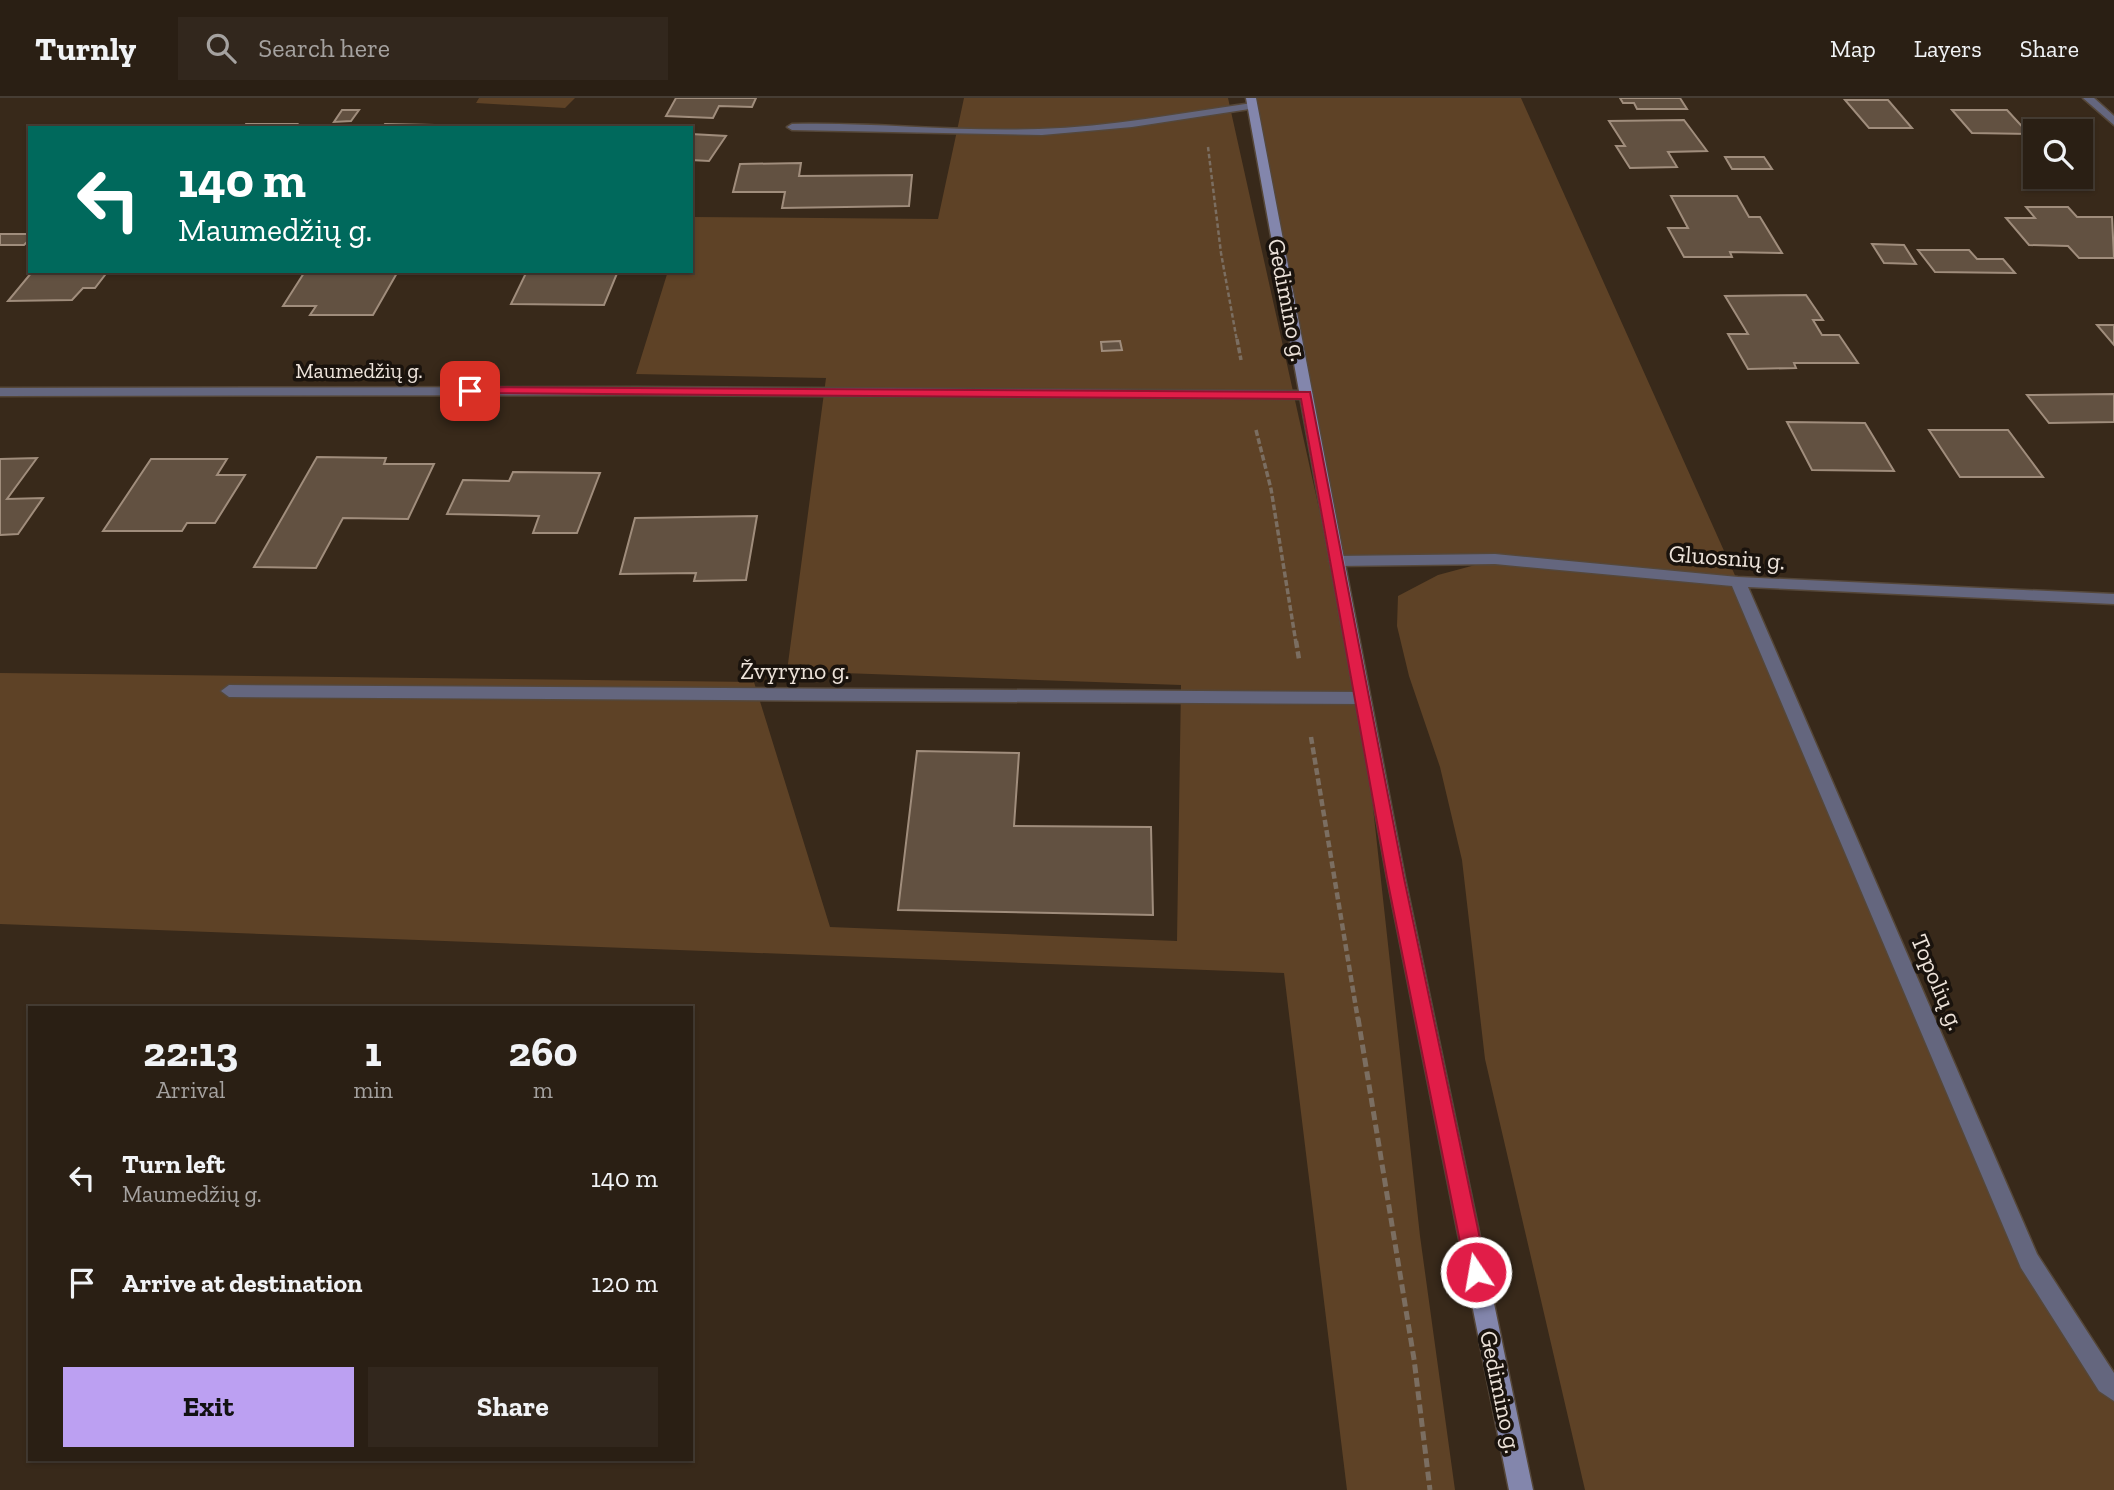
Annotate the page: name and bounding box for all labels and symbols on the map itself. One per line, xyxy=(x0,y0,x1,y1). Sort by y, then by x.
street label: Gedimino g. xyxy=(1262,236,1314,364)
street label: Maumedžių g. xyxy=(295,358,423,383)
pin xyxy=(440,361,500,421)
street label: Gluosnių g. xyxy=(1668,538,1786,576)
street label: Žvyryno g. xyxy=(740,656,850,685)
street label: Topolių g. xyxy=(1905,930,1971,1034)
position arrow xyxy=(1439,1235,1513,1309)
street label: Gedimino g. xyxy=(1474,1328,1528,1456)

